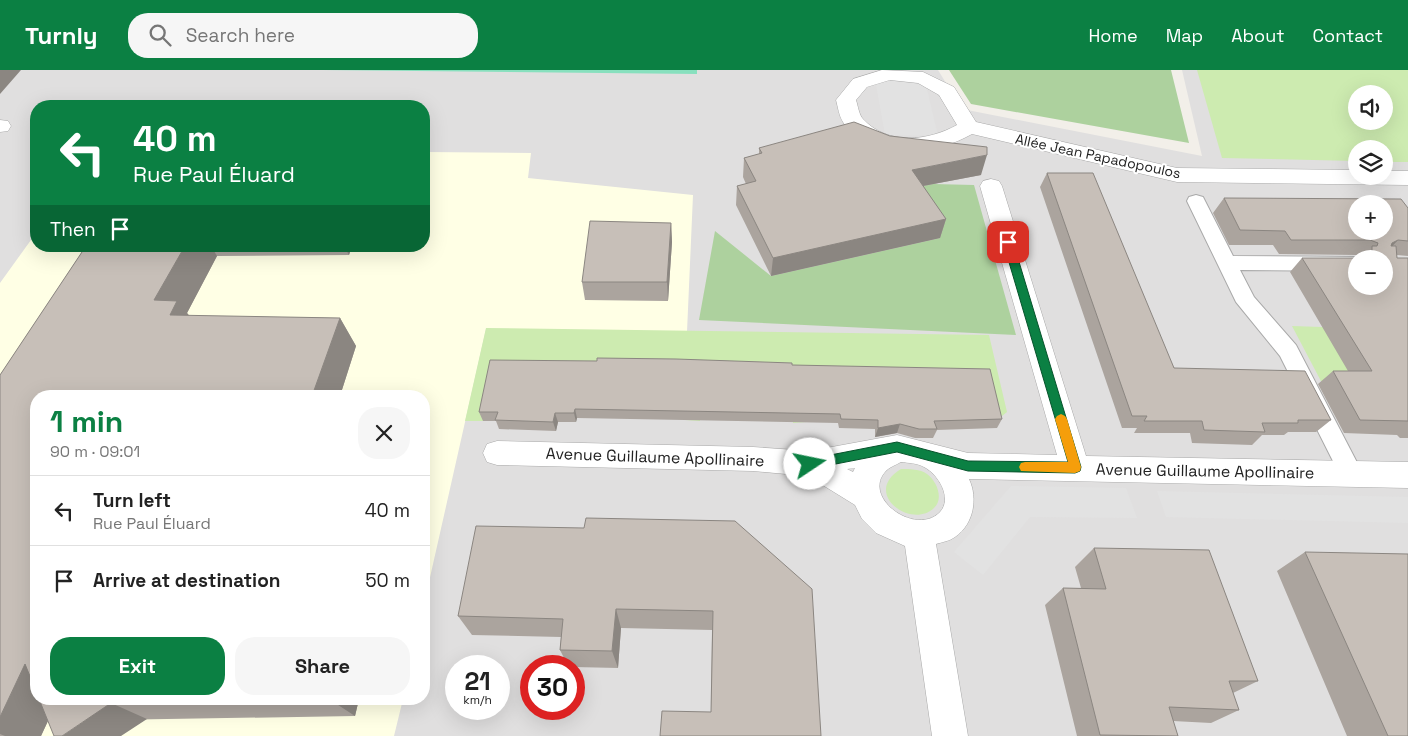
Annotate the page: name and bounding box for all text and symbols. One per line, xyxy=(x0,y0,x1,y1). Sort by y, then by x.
search box xyxy=(128,13,478,58)
text: Turnly xyxy=(25,20,98,51)
icon: search xyxy=(146,21,174,49)
text: Search here xyxy=(186,23,295,48)
text: Home xyxy=(1089,24,1138,47)
text: Map xyxy=(1166,24,1203,47)
text: About xyxy=(1231,24,1285,47)
text: Contact xyxy=(1313,24,1383,47)
map controls xyxy=(1348,85,1393,295)
button: sound xyxy=(1348,85,1393,130)
text: 40 m xyxy=(133,117,217,161)
icon: left xyxy=(50,120,115,185)
street label: Allée Jean Papadopoulos xyxy=(1014,130,1182,182)
button: layers xyxy=(1348,140,1393,185)
text: Rue Paul Éluard xyxy=(133,160,295,188)
button: + xyxy=(1348,195,1393,240)
icon: arrive xyxy=(106,215,134,243)
text: Then xyxy=(50,217,96,242)
pin xyxy=(987,221,1029,263)
icon: arrive xyxy=(994,228,1022,256)
button: − xyxy=(1348,250,1393,295)
text: 1 min xyxy=(50,402,123,441)
button: close xyxy=(358,407,410,459)
position arrow xyxy=(783,437,835,489)
text: 90 m · 09:01 xyxy=(50,441,140,462)
street label: Avenue Guillaume Apollinaire xyxy=(545,443,765,471)
street label: Avenue Guillaume Apollinaire xyxy=(1095,459,1315,483)
text: Turn left xyxy=(93,488,171,513)
icon: left xyxy=(50,497,78,525)
text: 40 m xyxy=(365,498,410,523)
text: Rue Paul Éluard xyxy=(93,513,211,534)
icon: arrive xyxy=(50,567,78,595)
text: Arrive at destination xyxy=(93,568,281,593)
text: 50 m xyxy=(365,568,410,593)
button: Exit xyxy=(50,637,225,695)
button: Share xyxy=(235,637,410,695)
speed limit sign: 30 xyxy=(520,655,585,720)
text: 21 xyxy=(464,665,491,697)
text: km/h xyxy=(463,692,492,708)

